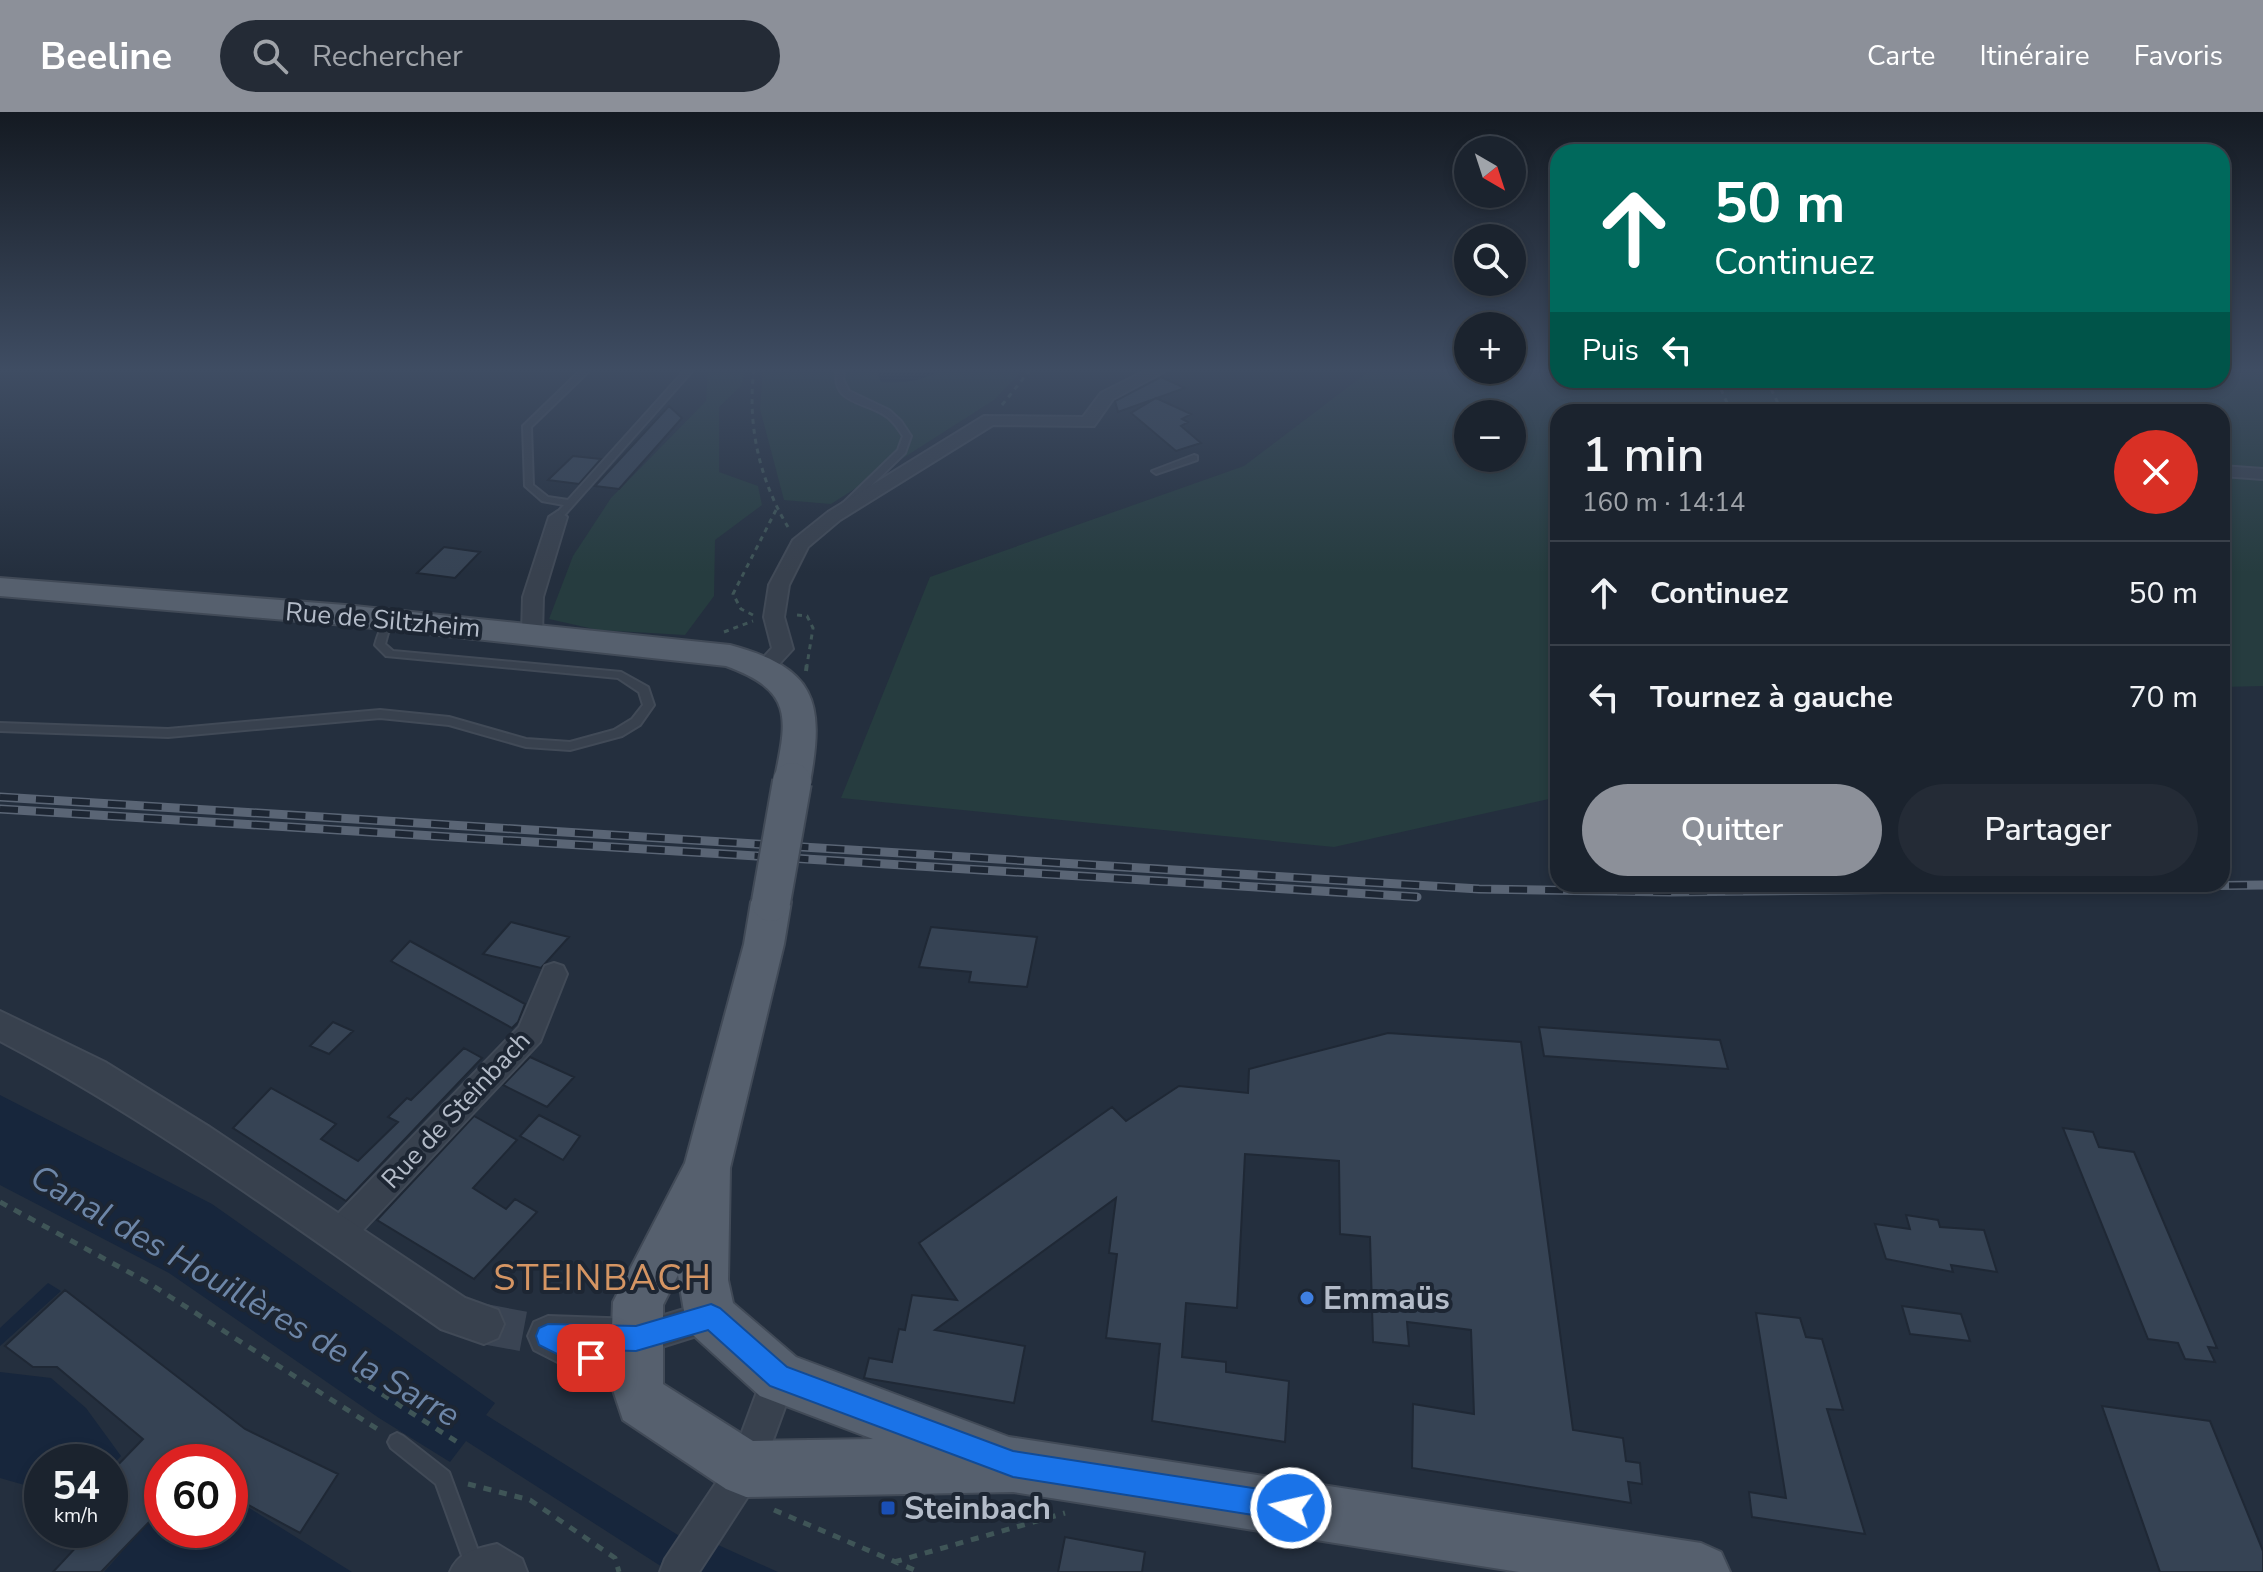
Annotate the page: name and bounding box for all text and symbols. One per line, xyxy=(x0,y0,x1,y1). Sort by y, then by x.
search box xyxy=(220,20,780,92)
text: Beeline xyxy=(40,31,172,82)
icon: search xyxy=(248,34,292,78)
text: Rechercher xyxy=(312,36,463,77)
text: Carte xyxy=(1867,37,1936,75)
text: Itinéraire xyxy=(1980,37,2090,75)
text: Favoris xyxy=(2134,37,2223,75)
north arrow xyxy=(1454,136,1526,208)
map controls xyxy=(1454,136,1526,472)
text: 50 m xyxy=(1714,165,1845,242)
icon: ahead xyxy=(1582,176,1686,280)
button: search xyxy=(1454,224,1526,296)
text: Continuez xyxy=(1714,238,1875,287)
button: + xyxy=(1454,312,1526,384)
icon: left xyxy=(1655,328,1699,372)
text: Puis xyxy=(1582,330,1639,371)
button: − xyxy=(1454,400,1526,472)
text: 1 min xyxy=(1582,422,1704,488)
button: close xyxy=(2114,430,2198,514)
text: 160 m · 14:14 xyxy=(1582,485,1745,520)
icon: ahead xyxy=(1582,571,1626,615)
text: Continuez xyxy=(1650,573,1789,614)
text: 50 m xyxy=(2129,573,2198,614)
street label: Rue de Siltzheim xyxy=(284,594,482,646)
icon: left xyxy=(1582,675,1626,719)
text: Tournez à gauche xyxy=(1650,677,1893,718)
text: 70 m xyxy=(2129,677,2198,718)
button: Quitter xyxy=(1582,784,1882,876)
button: Partager xyxy=(1898,784,2198,876)
street label: Rue de Steinbach xyxy=(374,1024,538,1196)
water label: Canal des Houillères de la Sarre xyxy=(22,1154,468,1438)
district label: STEINBACH xyxy=(493,1254,713,1303)
place label: Emmaüs xyxy=(1323,1277,1450,1320)
marker: Emmaüs xyxy=(1298,1289,1316,1307)
pin xyxy=(557,1324,625,1392)
icon: arrive xyxy=(569,1336,613,1380)
speed limit sign: 60 xyxy=(144,1444,248,1548)
text: 54 xyxy=(52,1459,100,1513)
position arrow xyxy=(1249,1466,1333,1550)
place label: Steinbach xyxy=(904,1487,1051,1530)
marker: Steinbach xyxy=(879,1499,897,1517)
text: km/h xyxy=(54,1502,98,1529)

